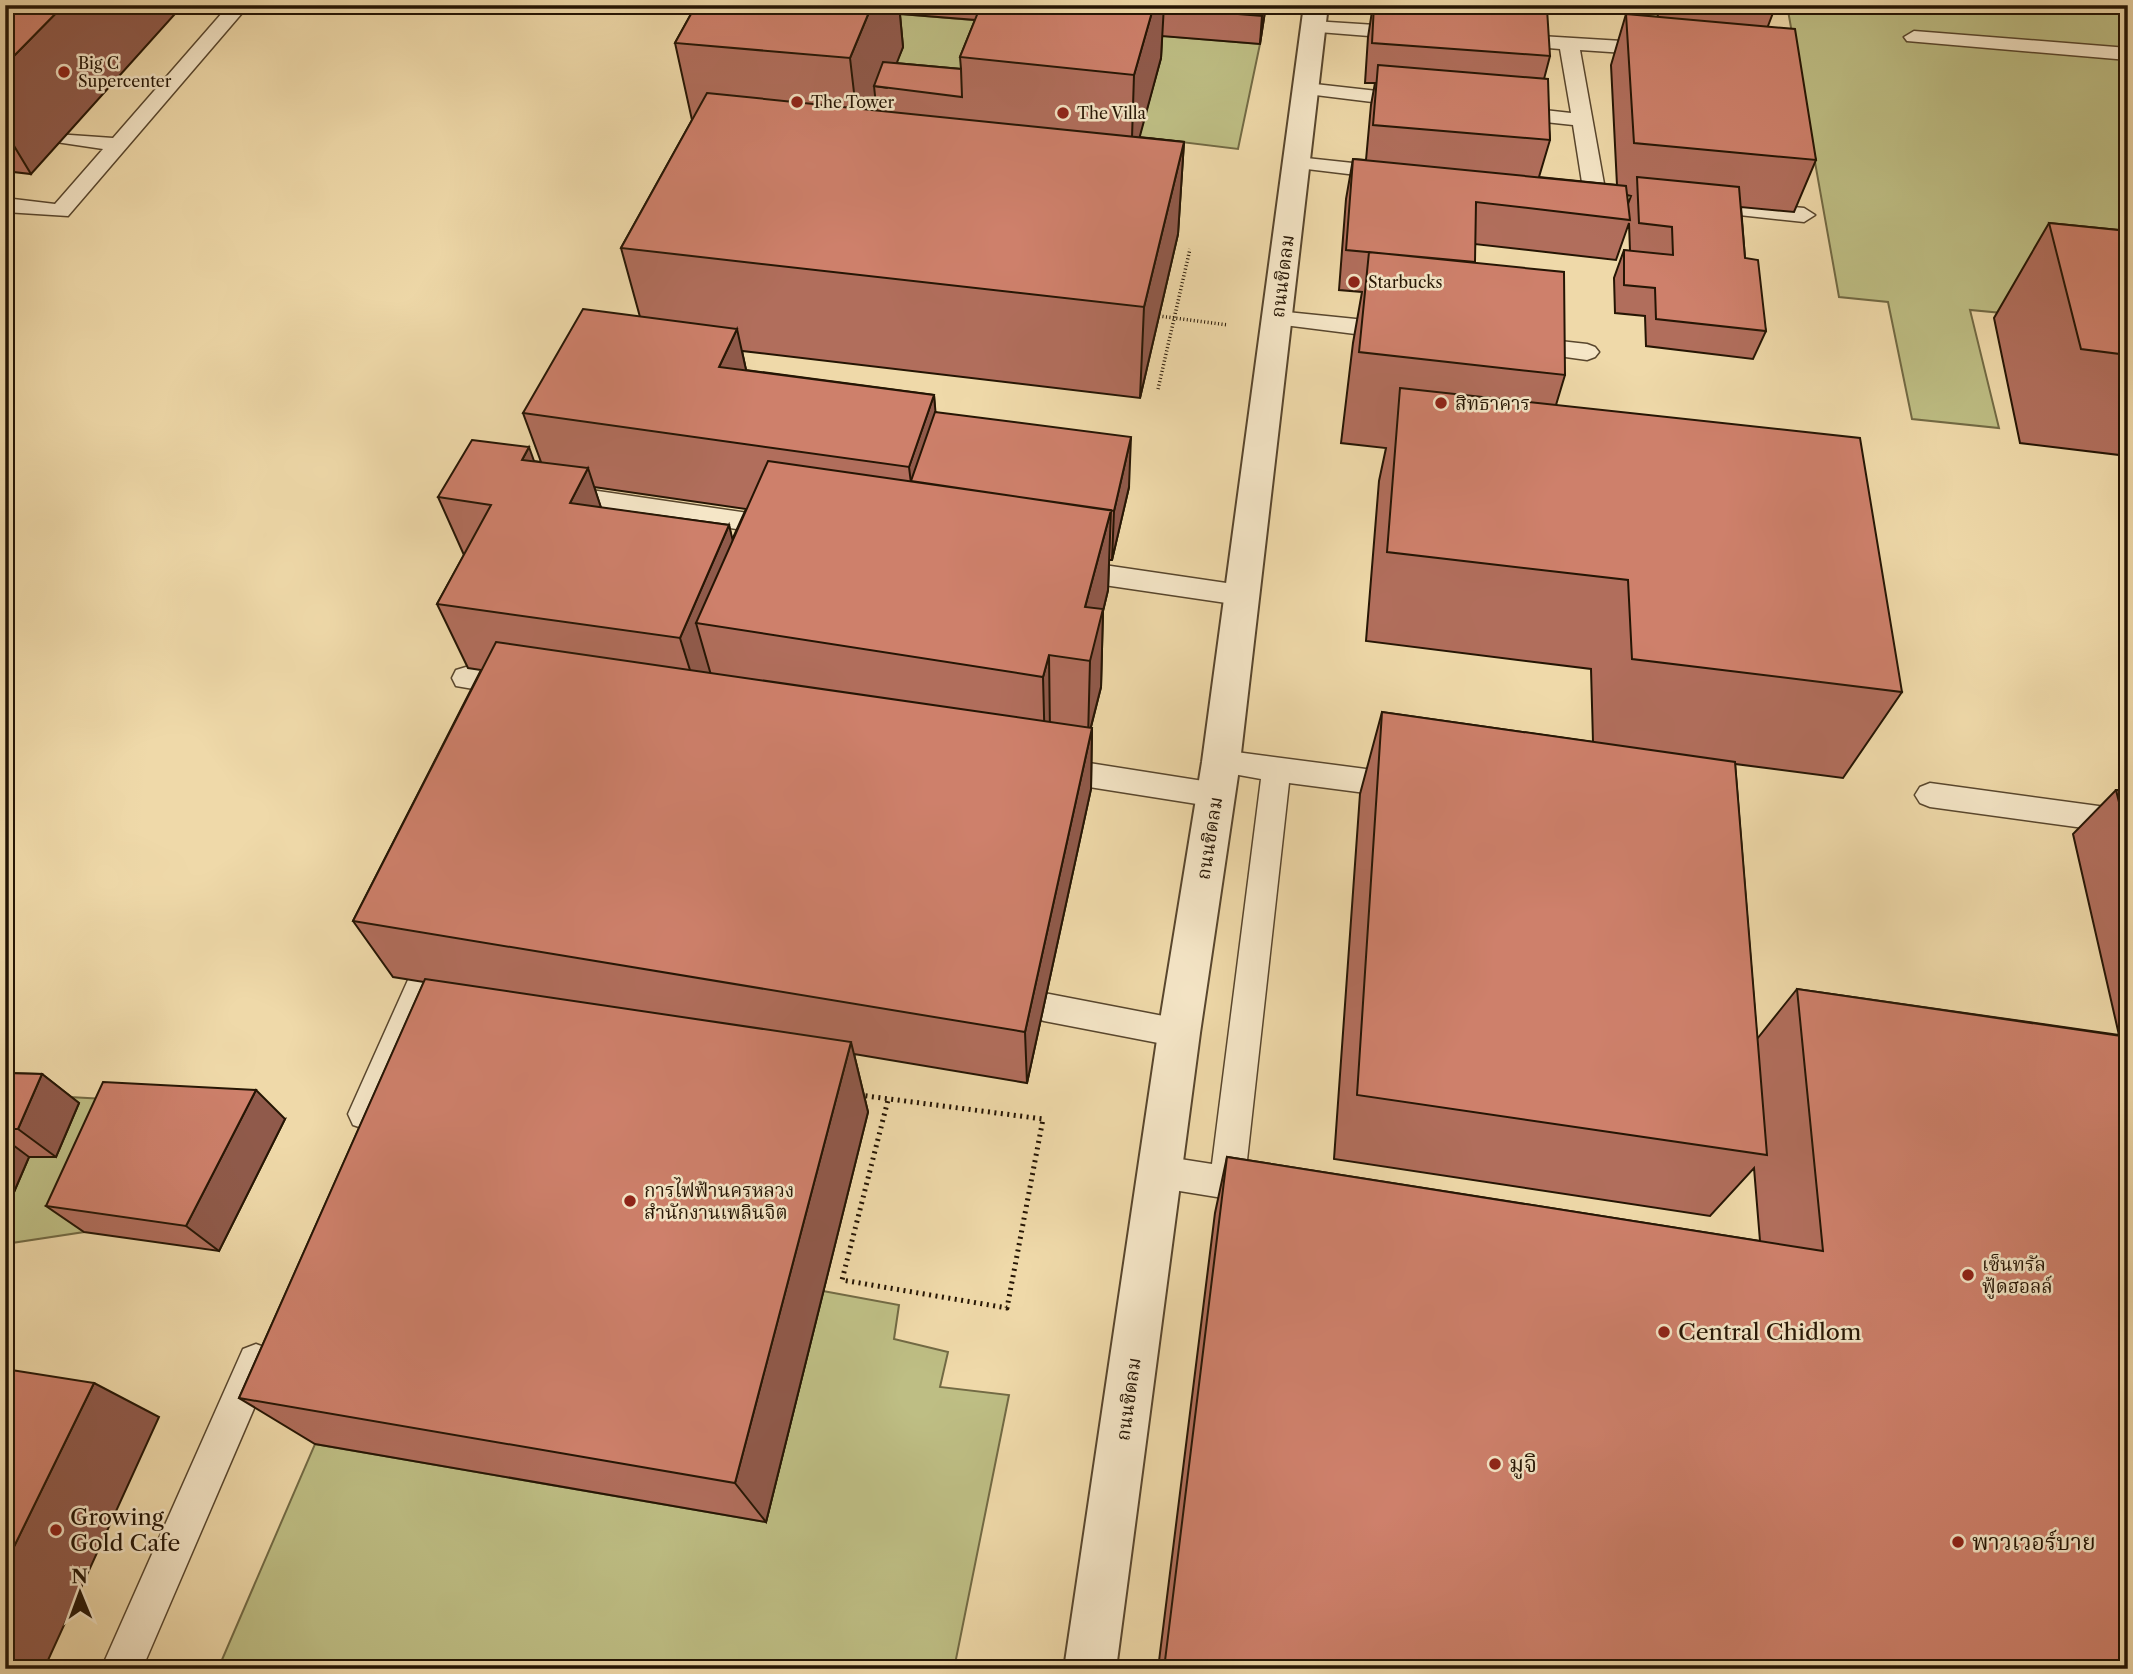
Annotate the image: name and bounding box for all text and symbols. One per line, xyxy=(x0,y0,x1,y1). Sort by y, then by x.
place label: Big C Supercenter xyxy=(78,53,172,91)
marker: Big C Supercenter xyxy=(56,64,72,80)
place label: The Tower xyxy=(811,92,894,112)
marker: The Tower xyxy=(789,94,805,110)
place label: The Villa xyxy=(1077,103,1147,123)
marker: The Villa xyxy=(1055,105,1071,121)
street label: ถนนชิดลม xyxy=(1266,233,1299,319)
place label: Starbucks xyxy=(1368,272,1443,292)
marker: Starbucks xyxy=(1346,274,1362,290)
place label: สิทธาคาร xyxy=(1455,392,1530,415)
marker: สิทธาคาร xyxy=(1433,395,1449,411)
street label: ถนนชิดลม xyxy=(1192,795,1227,881)
place label: การไฟฟ้านครหลวง สำนักงานเพลินจิต xyxy=(644,1177,794,1224)
marker: การไฟฟ้านครหลวง สำนักงานเพลินจิต xyxy=(622,1193,638,1209)
place label: เซ็นทรัล ฟู้ดฮอลล์ xyxy=(1982,1253,2053,1299)
marker: เซ็นทรัล ฟู้ดฮอลล์ xyxy=(1960,1267,1976,1283)
place label: Central Chidlom xyxy=(1678,1318,1861,1346)
marker: Central Chidlom xyxy=(1656,1324,1672,1340)
street label: ถนนชิดลม xyxy=(1111,1356,1146,1442)
place label: มูจิ xyxy=(1509,1450,1537,1479)
marker: มูจิ xyxy=(1487,1456,1503,1472)
place label: Growing Gold Cafe xyxy=(70,1503,180,1557)
marker: Growing Gold Cafe xyxy=(48,1522,64,1538)
place label: พาวเวอร์บาย xyxy=(1972,1528,2096,1556)
marker: พาวเวอร์บาย xyxy=(1950,1534,1966,1550)
north arrow xyxy=(46,1558,116,1628)
text: N xyxy=(71,1565,88,1588)

